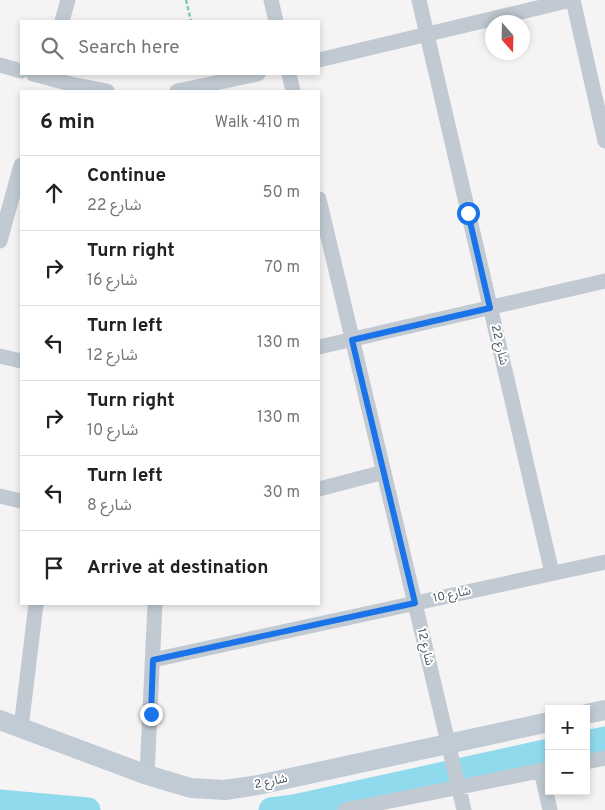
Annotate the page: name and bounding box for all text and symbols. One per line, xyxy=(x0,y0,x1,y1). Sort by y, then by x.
north arrow xyxy=(485,15,530,60)
search box xyxy=(20,20,320,75)
icon: search xyxy=(38,34,66,62)
text: Search here xyxy=(78,36,180,60)
text: 6 min xyxy=(40,109,95,136)
text: Walk · 410 m xyxy=(215,113,300,133)
text: Continue xyxy=(87,164,166,188)
icon: ahead xyxy=(40,179,68,207)
text: 50 m xyxy=(263,183,300,203)
text: شارع 22 xyxy=(87,196,142,216)
route start xyxy=(457,202,480,225)
text: Turn right xyxy=(87,239,175,263)
icon: right xyxy=(40,254,68,282)
text: 70 m xyxy=(265,258,300,278)
text: شارع 16 xyxy=(87,271,137,291)
text: Turn left xyxy=(87,314,163,338)
street label: شارع 22 xyxy=(487,323,511,367)
icon: left xyxy=(40,329,68,357)
text: 130 m xyxy=(257,333,300,353)
text: شارع 12 xyxy=(87,346,138,366)
text: Turn right xyxy=(87,389,175,413)
icon: right xyxy=(40,404,68,432)
text: 130 m xyxy=(257,408,300,428)
text: شارع 10 xyxy=(87,421,138,441)
text: Turn left xyxy=(87,464,163,488)
icon: left xyxy=(40,479,68,507)
text: 30 m xyxy=(263,483,300,503)
text: شارع 8 xyxy=(87,496,132,516)
icon: arrive xyxy=(40,554,68,582)
text: Arrive at destination xyxy=(87,556,268,580)
street label: شارع 10 xyxy=(432,583,472,607)
street label: شارع 12 xyxy=(413,627,437,667)
route end xyxy=(140,703,163,726)
map controls xyxy=(545,705,590,795)
button: + xyxy=(545,705,590,750)
button: − xyxy=(545,750,590,795)
street label: شارع 2 xyxy=(253,771,289,793)

